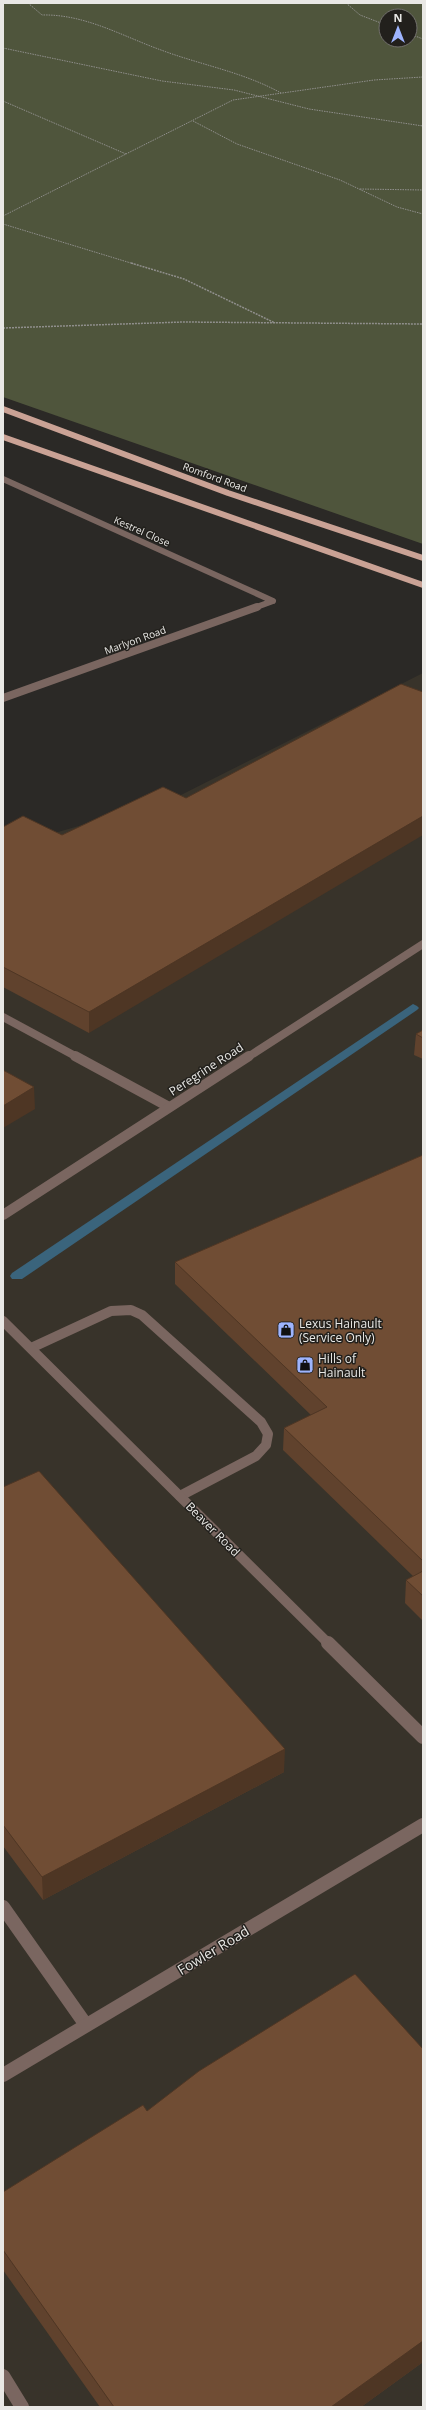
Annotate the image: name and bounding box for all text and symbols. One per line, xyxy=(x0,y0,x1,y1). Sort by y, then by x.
north arrow xyxy=(378,8,418,48)
text: N xyxy=(394,10,402,25)
street label: Romford Road xyxy=(181,459,249,495)
street label: Kestrel Close xyxy=(112,512,173,550)
street label: Marlyon Road xyxy=(102,622,168,658)
street label: Peregrine Road xyxy=(165,1038,247,1100)
place label: Lexus Hainault (Service Only) xyxy=(299,1315,382,1346)
shop icon: Lexus Hainault (Service Only) xyxy=(276,1320,296,1340)
place label: Hills of Hainault xyxy=(318,1350,365,1381)
shop icon: Hills of Hainault xyxy=(295,1355,315,1375)
street label: Beaver Road xyxy=(182,1498,244,1560)
street label: Fowler Road xyxy=(174,1921,252,1979)

